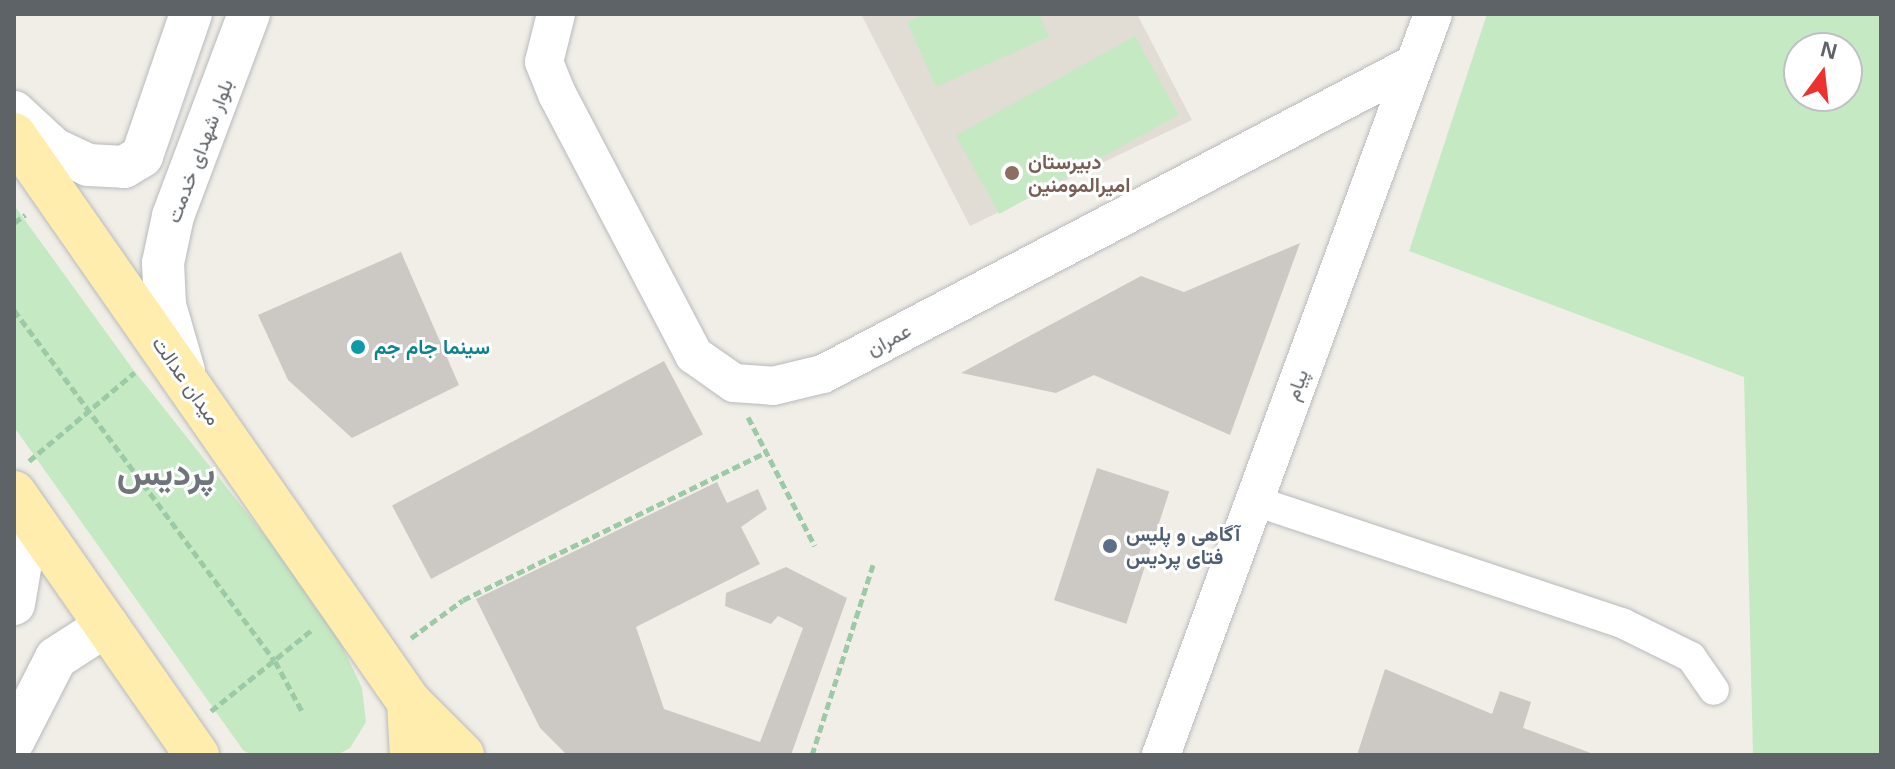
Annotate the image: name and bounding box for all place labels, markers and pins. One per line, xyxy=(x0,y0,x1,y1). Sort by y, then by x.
place label: دبیرستان امیرالمومنین xyxy=(1028,150,1130,197)
marker: دبیرستان امیرالمومنین xyxy=(1003,164,1021,182)
place label: سینما جام جم xyxy=(374,335,490,359)
marker: سینما جام جم xyxy=(349,338,367,356)
place label: آگاهی و پلیس فتای پردیس xyxy=(1126,522,1240,569)
marker: آگاهی و پلیس فتای پردیس xyxy=(1101,537,1119,555)

